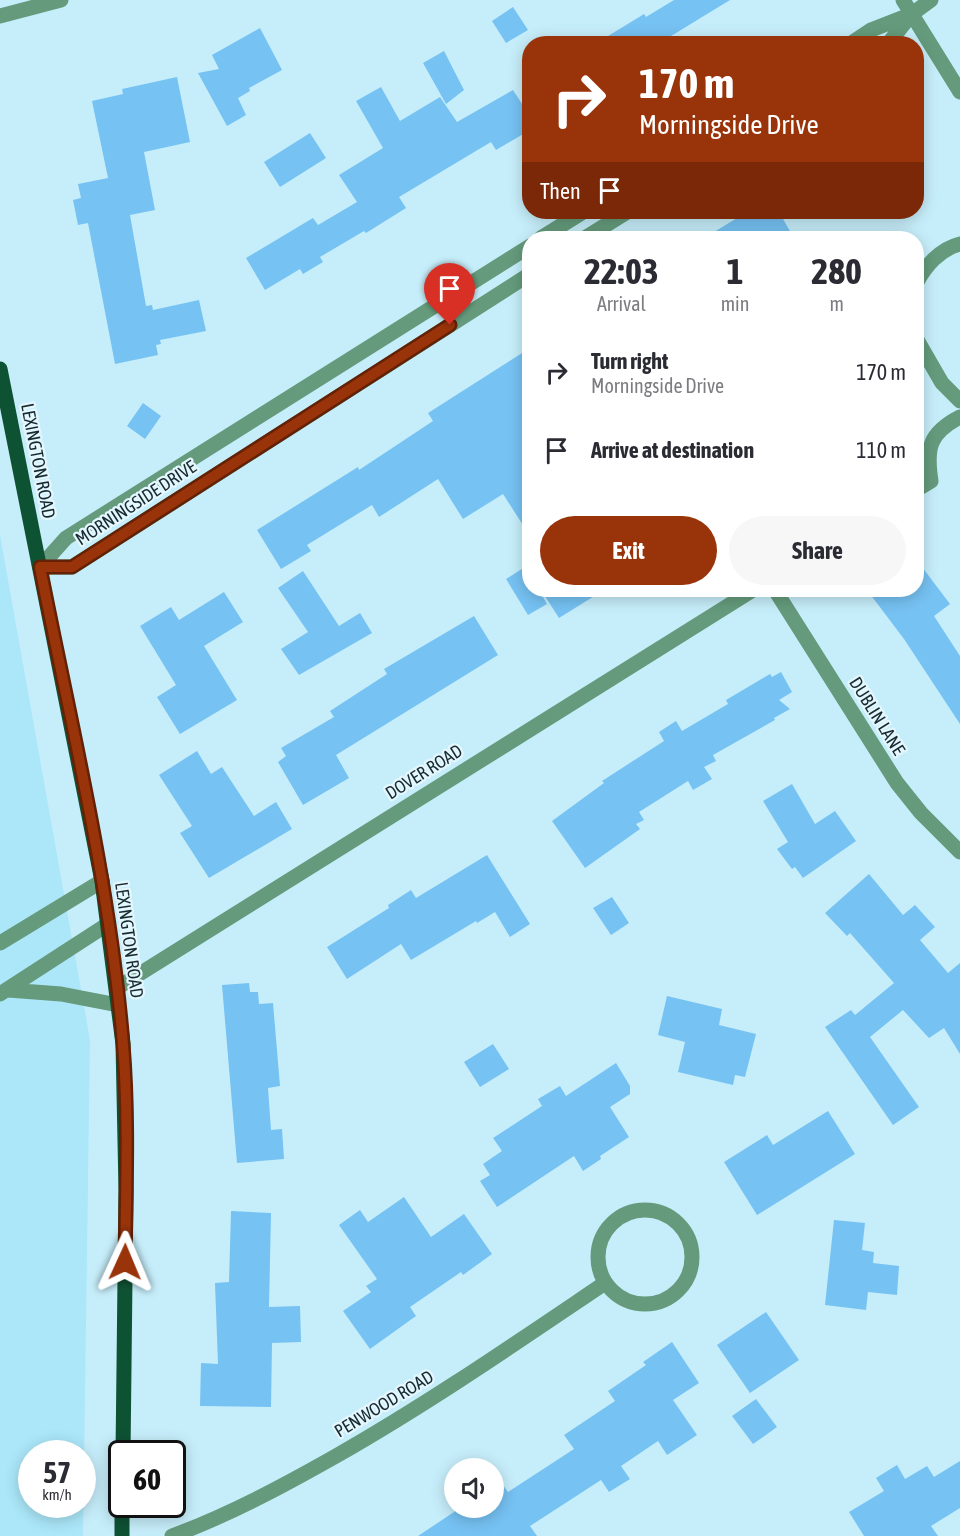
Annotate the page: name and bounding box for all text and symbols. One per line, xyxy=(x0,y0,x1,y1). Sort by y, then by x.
text: 170 m xyxy=(639,59,734,107)
icon: right xyxy=(540,60,618,138)
text: Morningside Drive xyxy=(639,109,819,140)
icon: arrive xyxy=(593,174,626,207)
text: Then xyxy=(540,178,581,204)
text: 22:03 xyxy=(584,250,659,292)
text: 1 xyxy=(727,250,743,292)
text: 280 xyxy=(811,250,862,292)
pin xyxy=(424,263,475,325)
icon: arrive xyxy=(433,272,466,305)
text: Arrival xyxy=(597,292,646,315)
text: min xyxy=(721,292,749,315)
text: m xyxy=(829,292,844,315)
text: Turn right xyxy=(591,348,668,374)
icon: right xyxy=(540,356,573,389)
text: 170 m xyxy=(856,359,906,385)
text: Morningside Drive xyxy=(591,374,724,397)
street label: LEXINGTON ROAD xyxy=(17,402,60,520)
icon: arrive xyxy=(540,434,573,467)
text: Arrive at destination xyxy=(591,437,754,463)
text: 110 m xyxy=(856,437,906,463)
street label: MORNINGSIDE DRIVE xyxy=(72,456,200,549)
button: Exit xyxy=(540,516,717,585)
button: Share xyxy=(729,516,906,585)
street label: DUBLIN LANE xyxy=(845,673,910,759)
street label: DOVER ROAD xyxy=(381,740,466,803)
street label: LEXINGTON ROAD xyxy=(111,881,148,999)
position arrow xyxy=(93,1230,157,1294)
street label: PENWOOD ROAD xyxy=(330,1366,437,1441)
speed limit sign: 60 xyxy=(108,1440,186,1518)
text: 57 xyxy=(43,1455,71,1489)
map controls xyxy=(444,1458,504,1518)
button: sound xyxy=(444,1458,504,1518)
text: km/h xyxy=(42,1486,72,1503)

